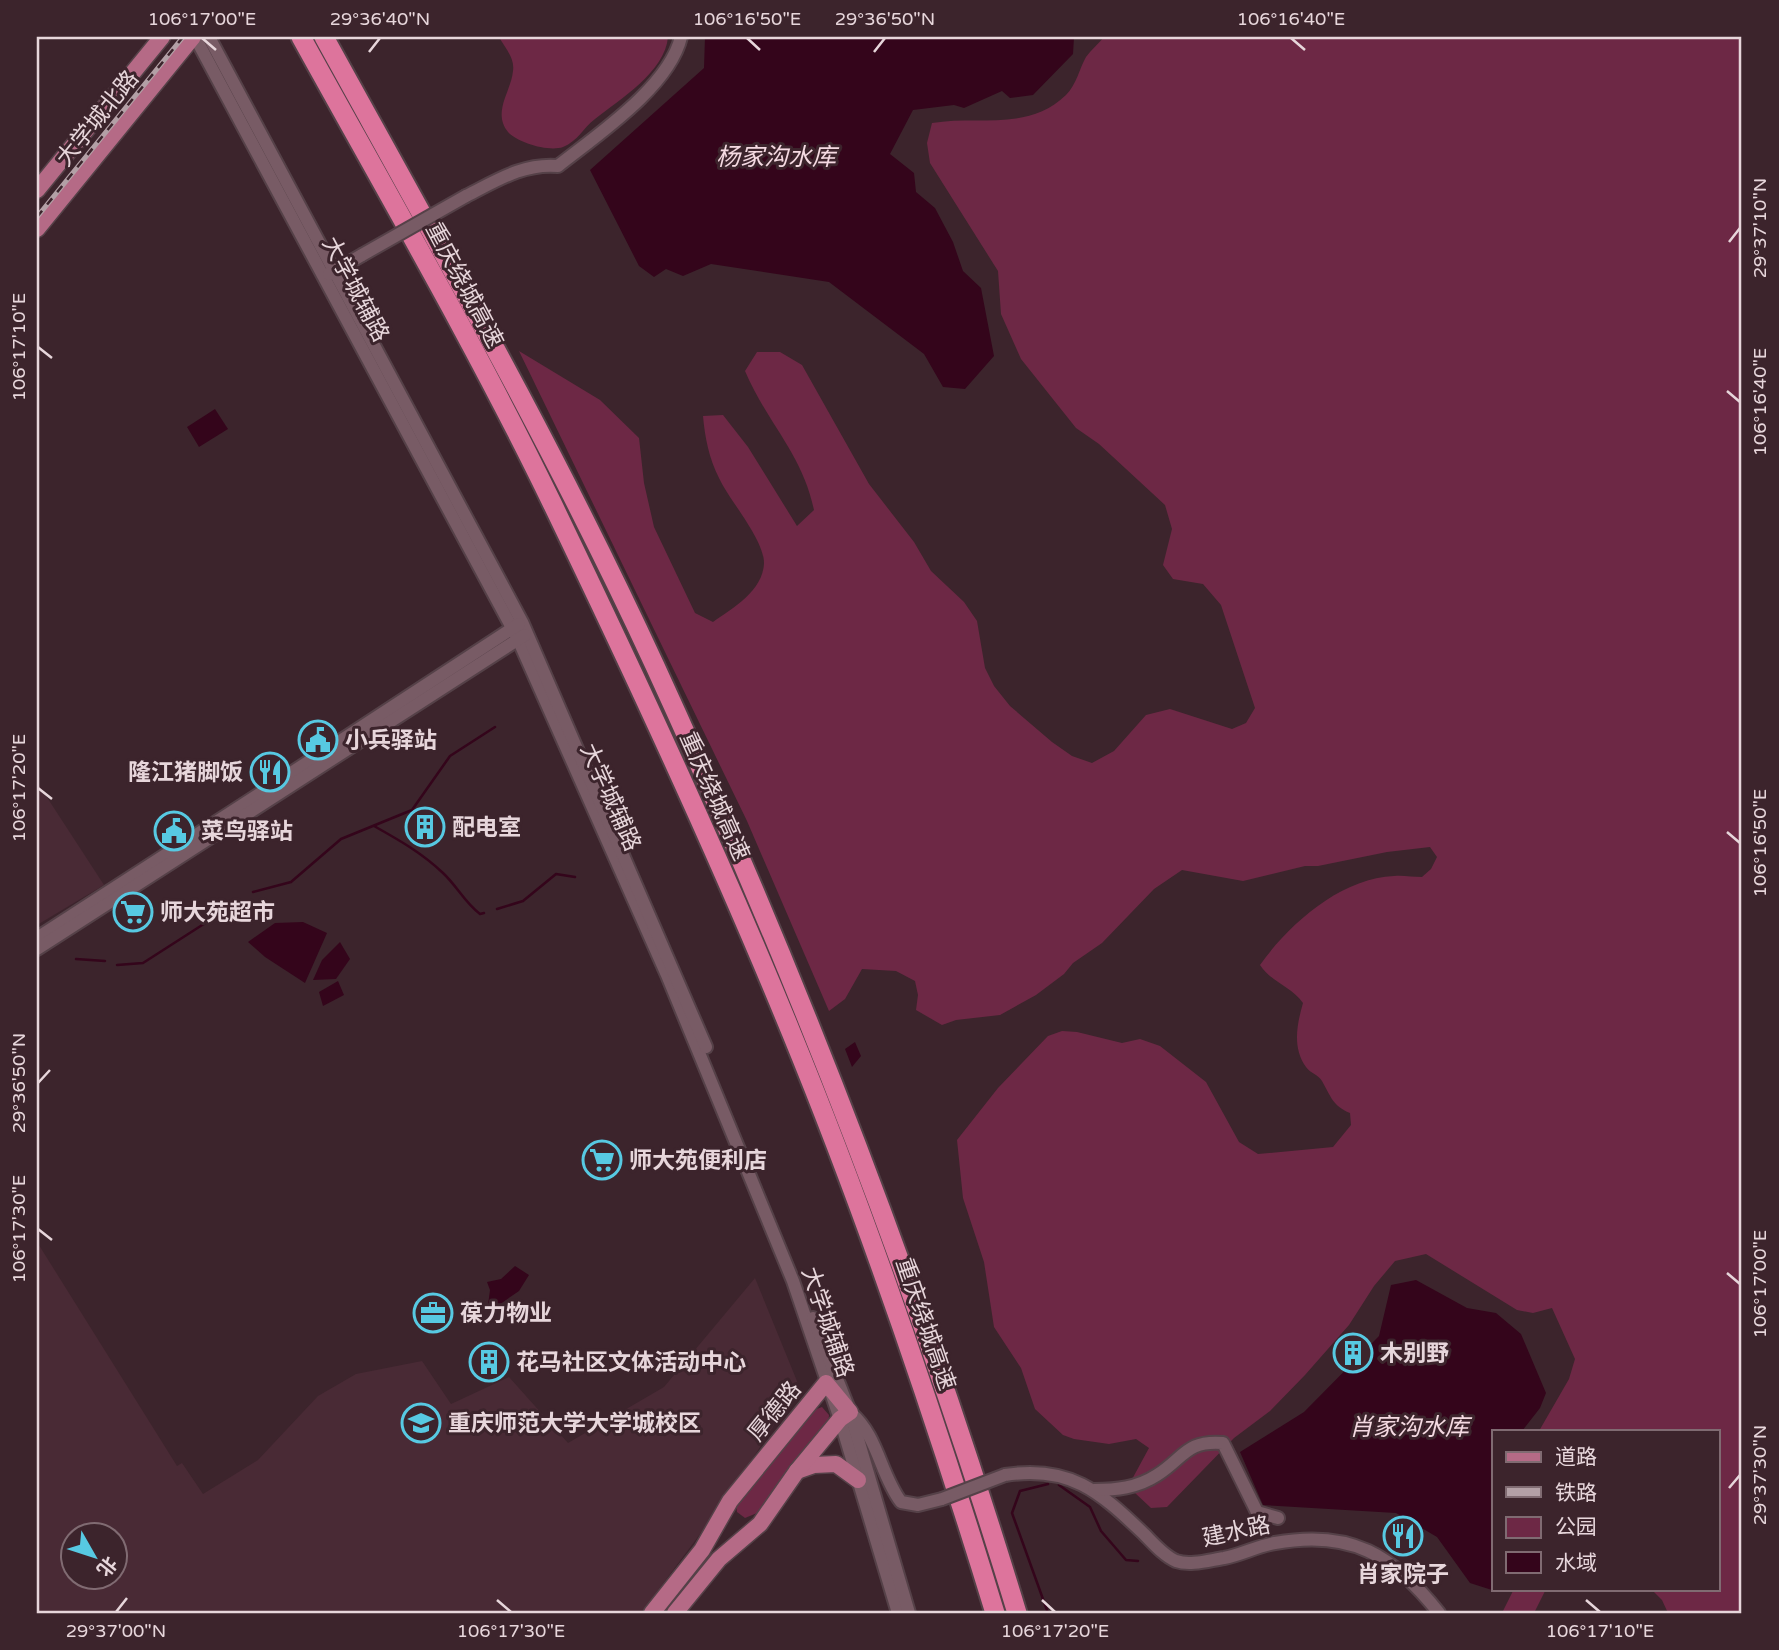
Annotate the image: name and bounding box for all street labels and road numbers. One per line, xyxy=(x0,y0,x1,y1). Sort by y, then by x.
street label: 大学城北路 xyxy=(51,65,145,172)
street label: 重庆绕城高速 xyxy=(419,218,509,353)
street label: 大学城辅路 xyxy=(316,232,394,347)
street label: 重庆绕城高速 xyxy=(673,728,755,865)
street label: 大学城辅路 xyxy=(574,739,646,856)
street label: 重庆绕城高速 xyxy=(889,1255,961,1394)
street label: 大学城辅路 xyxy=(795,1263,859,1381)
street label: 厚德路 xyxy=(742,1376,807,1447)
street label: 建水路 xyxy=(1200,1511,1273,1553)

